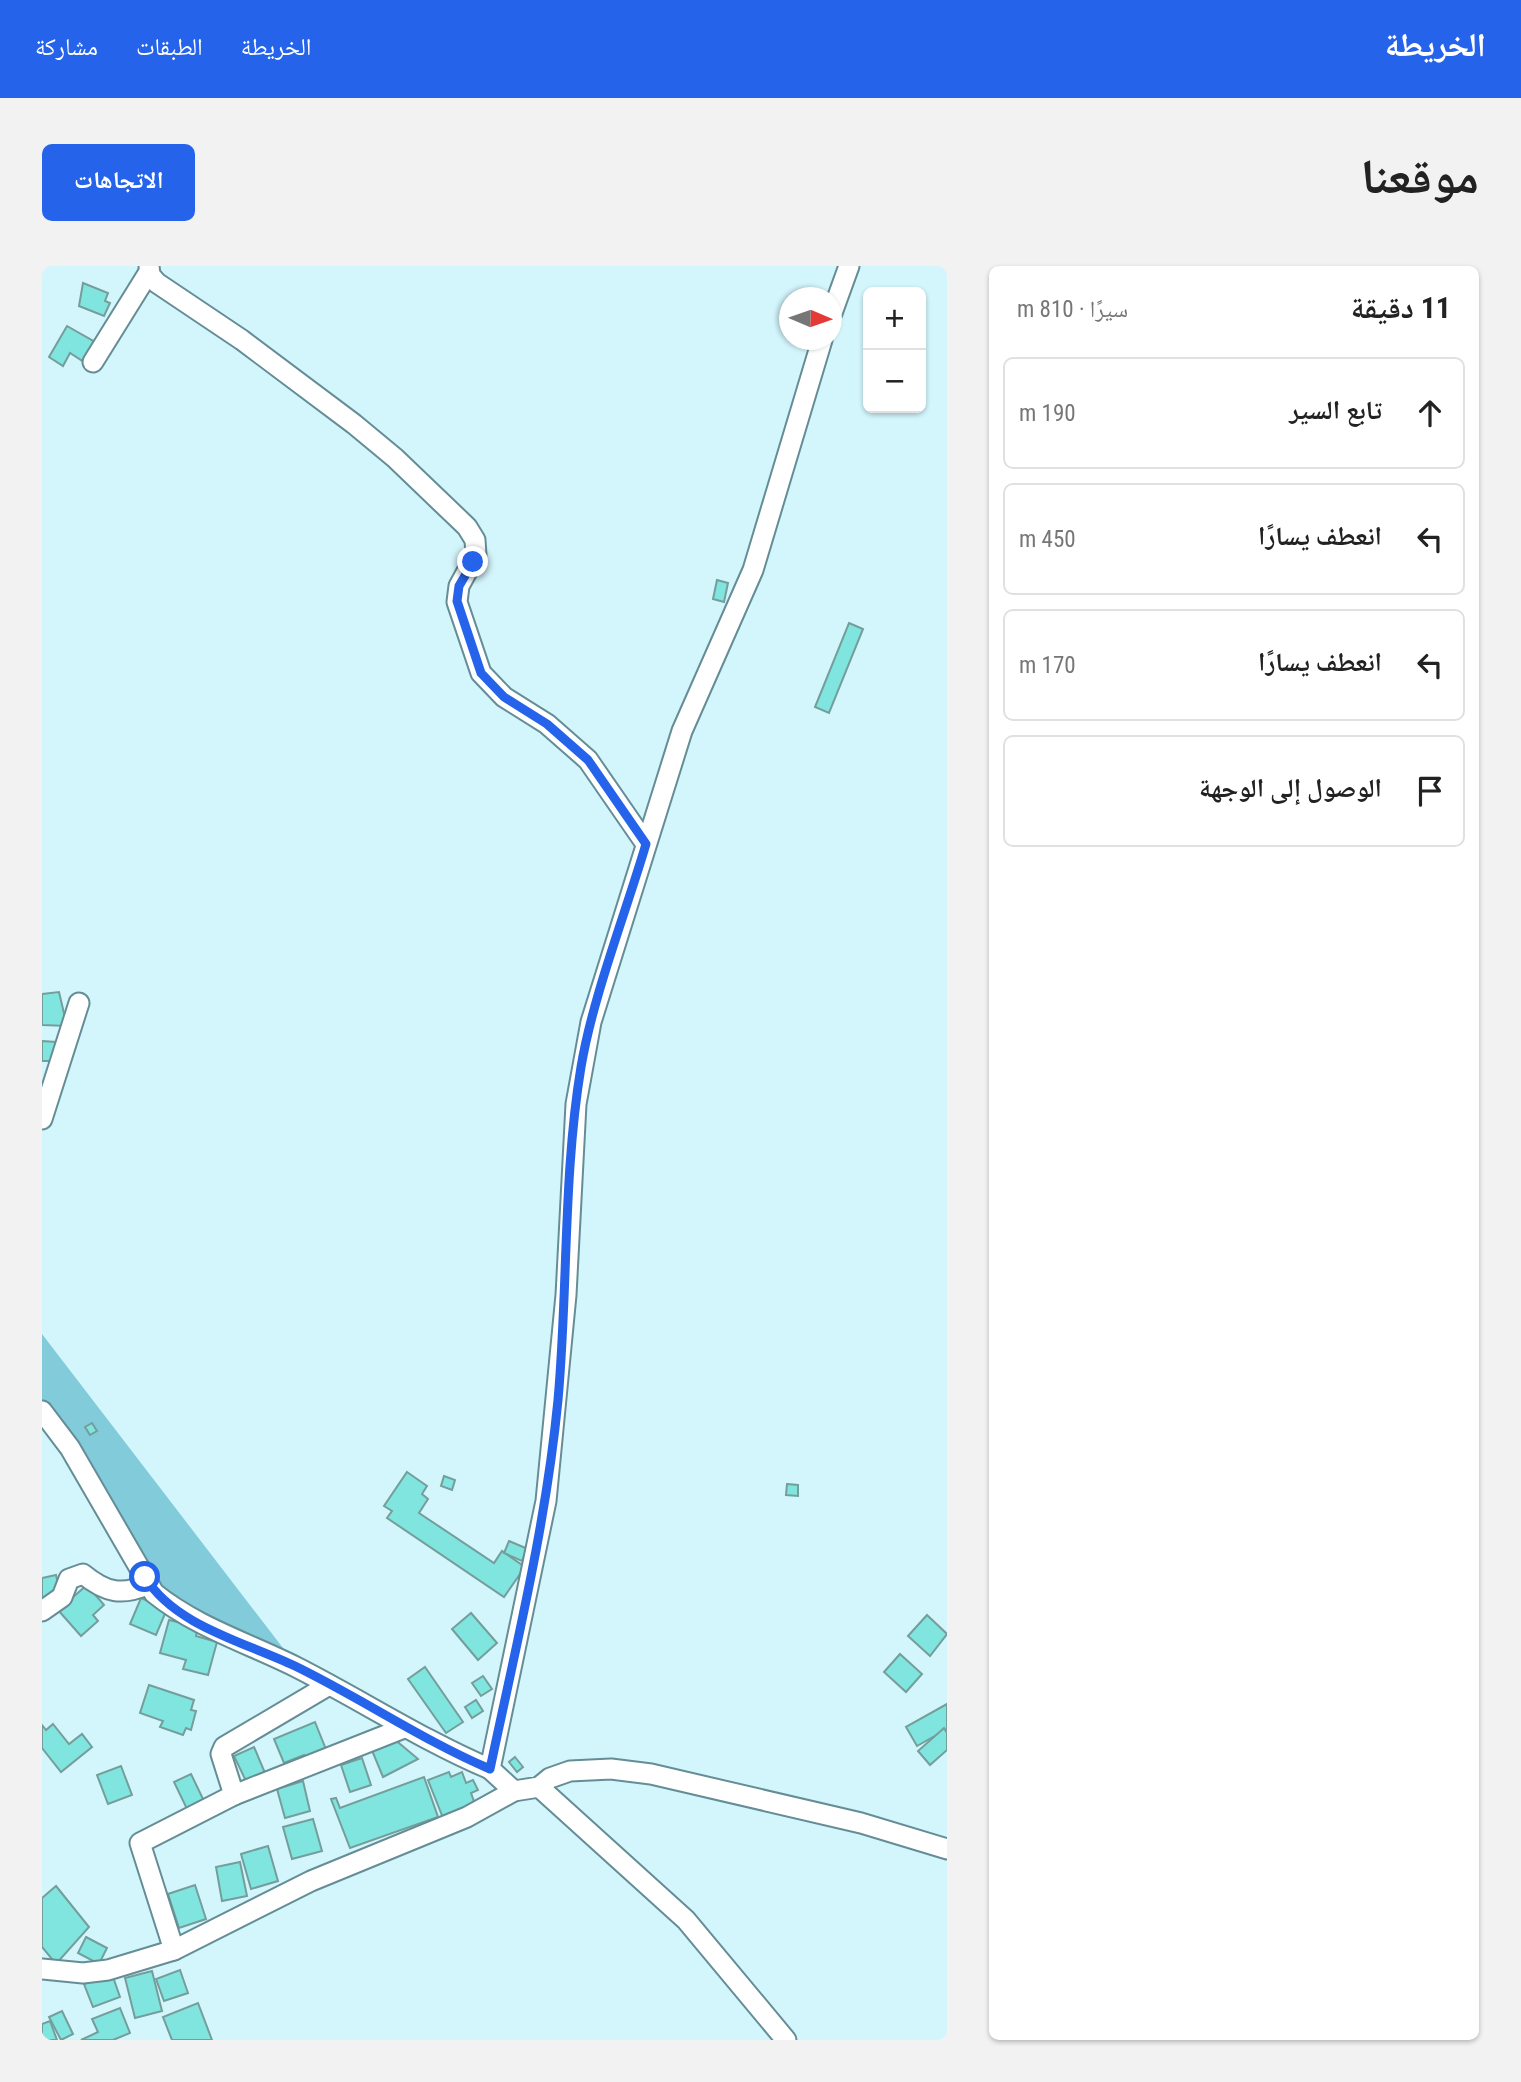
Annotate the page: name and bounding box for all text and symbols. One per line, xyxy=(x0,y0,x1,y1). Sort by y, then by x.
text: الخريطة xyxy=(1385,25,1486,64)
text: مشاركة xyxy=(35,33,98,61)
text: الطبقات xyxy=(136,33,203,61)
text: الخريطة xyxy=(241,33,311,61)
button: الاتجاهات xyxy=(42,144,195,221)
text: موقعنا xyxy=(1361,148,1479,205)
north arrow xyxy=(779,287,842,350)
map controls xyxy=(863,287,926,413)
button: + xyxy=(863,287,926,350)
text: 11 دقيقة xyxy=(1351,290,1451,325)
text: سيرًا · 810 m xyxy=(1017,296,1128,323)
button: − xyxy=(863,350,926,413)
icon: ahead xyxy=(1411,394,1449,432)
text: تابع السير xyxy=(1289,395,1382,425)
text: 190 m xyxy=(1019,400,1076,427)
icon: left xyxy=(1411,520,1449,558)
text: انعطف يسارًا xyxy=(1258,521,1382,551)
text: 450 m xyxy=(1019,526,1076,553)
route end xyxy=(457,546,488,577)
icon: left xyxy=(1411,646,1449,684)
text: انعطف يسارًا xyxy=(1258,647,1382,677)
text: 170 m xyxy=(1019,652,1076,679)
icon: arrive xyxy=(1411,772,1449,810)
text: الوصول إلى الوجهة xyxy=(1199,773,1382,803)
route start xyxy=(129,1561,160,1592)

